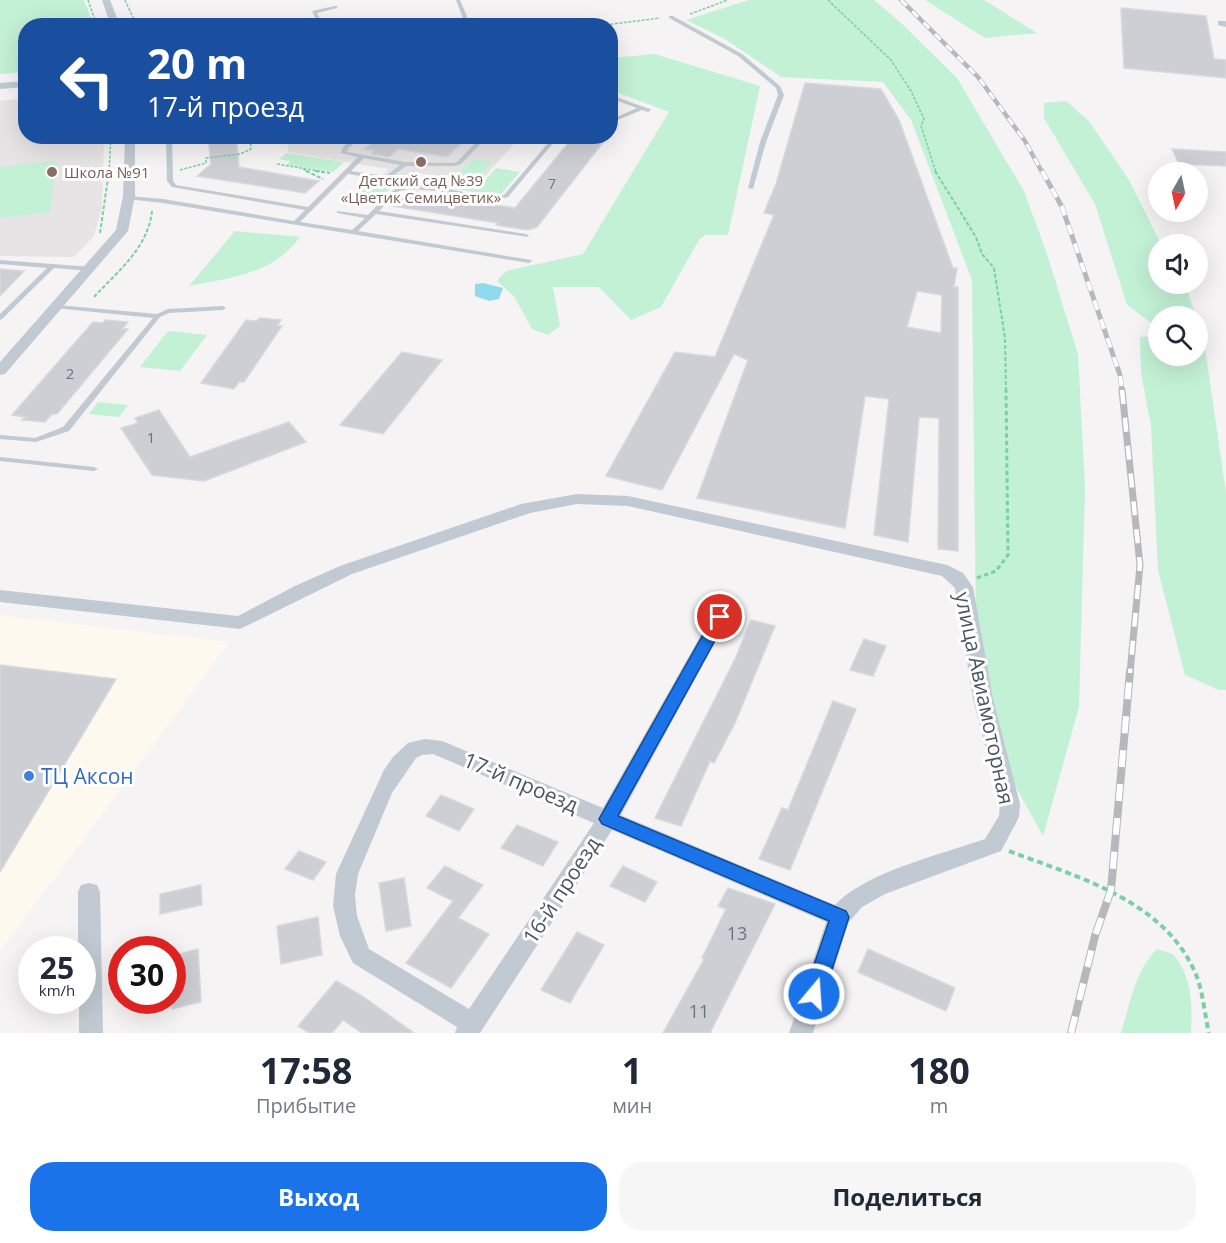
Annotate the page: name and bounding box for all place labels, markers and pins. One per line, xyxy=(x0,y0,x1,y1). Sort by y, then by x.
marker: Детский сад №39 «Цветик Семицветик» xyxy=(414,155,428,169)
place label: Школа №91 xyxy=(64,162,150,182)
marker: Школа №91 xyxy=(45,165,59,179)
place label: Детский сад №39 «Цветик Семицветик» xyxy=(341,170,501,207)
pin xyxy=(694,591,745,642)
place label: ТЦ Аксон xyxy=(41,762,134,790)
marker: ТЦ Аксон xyxy=(22,769,36,783)

